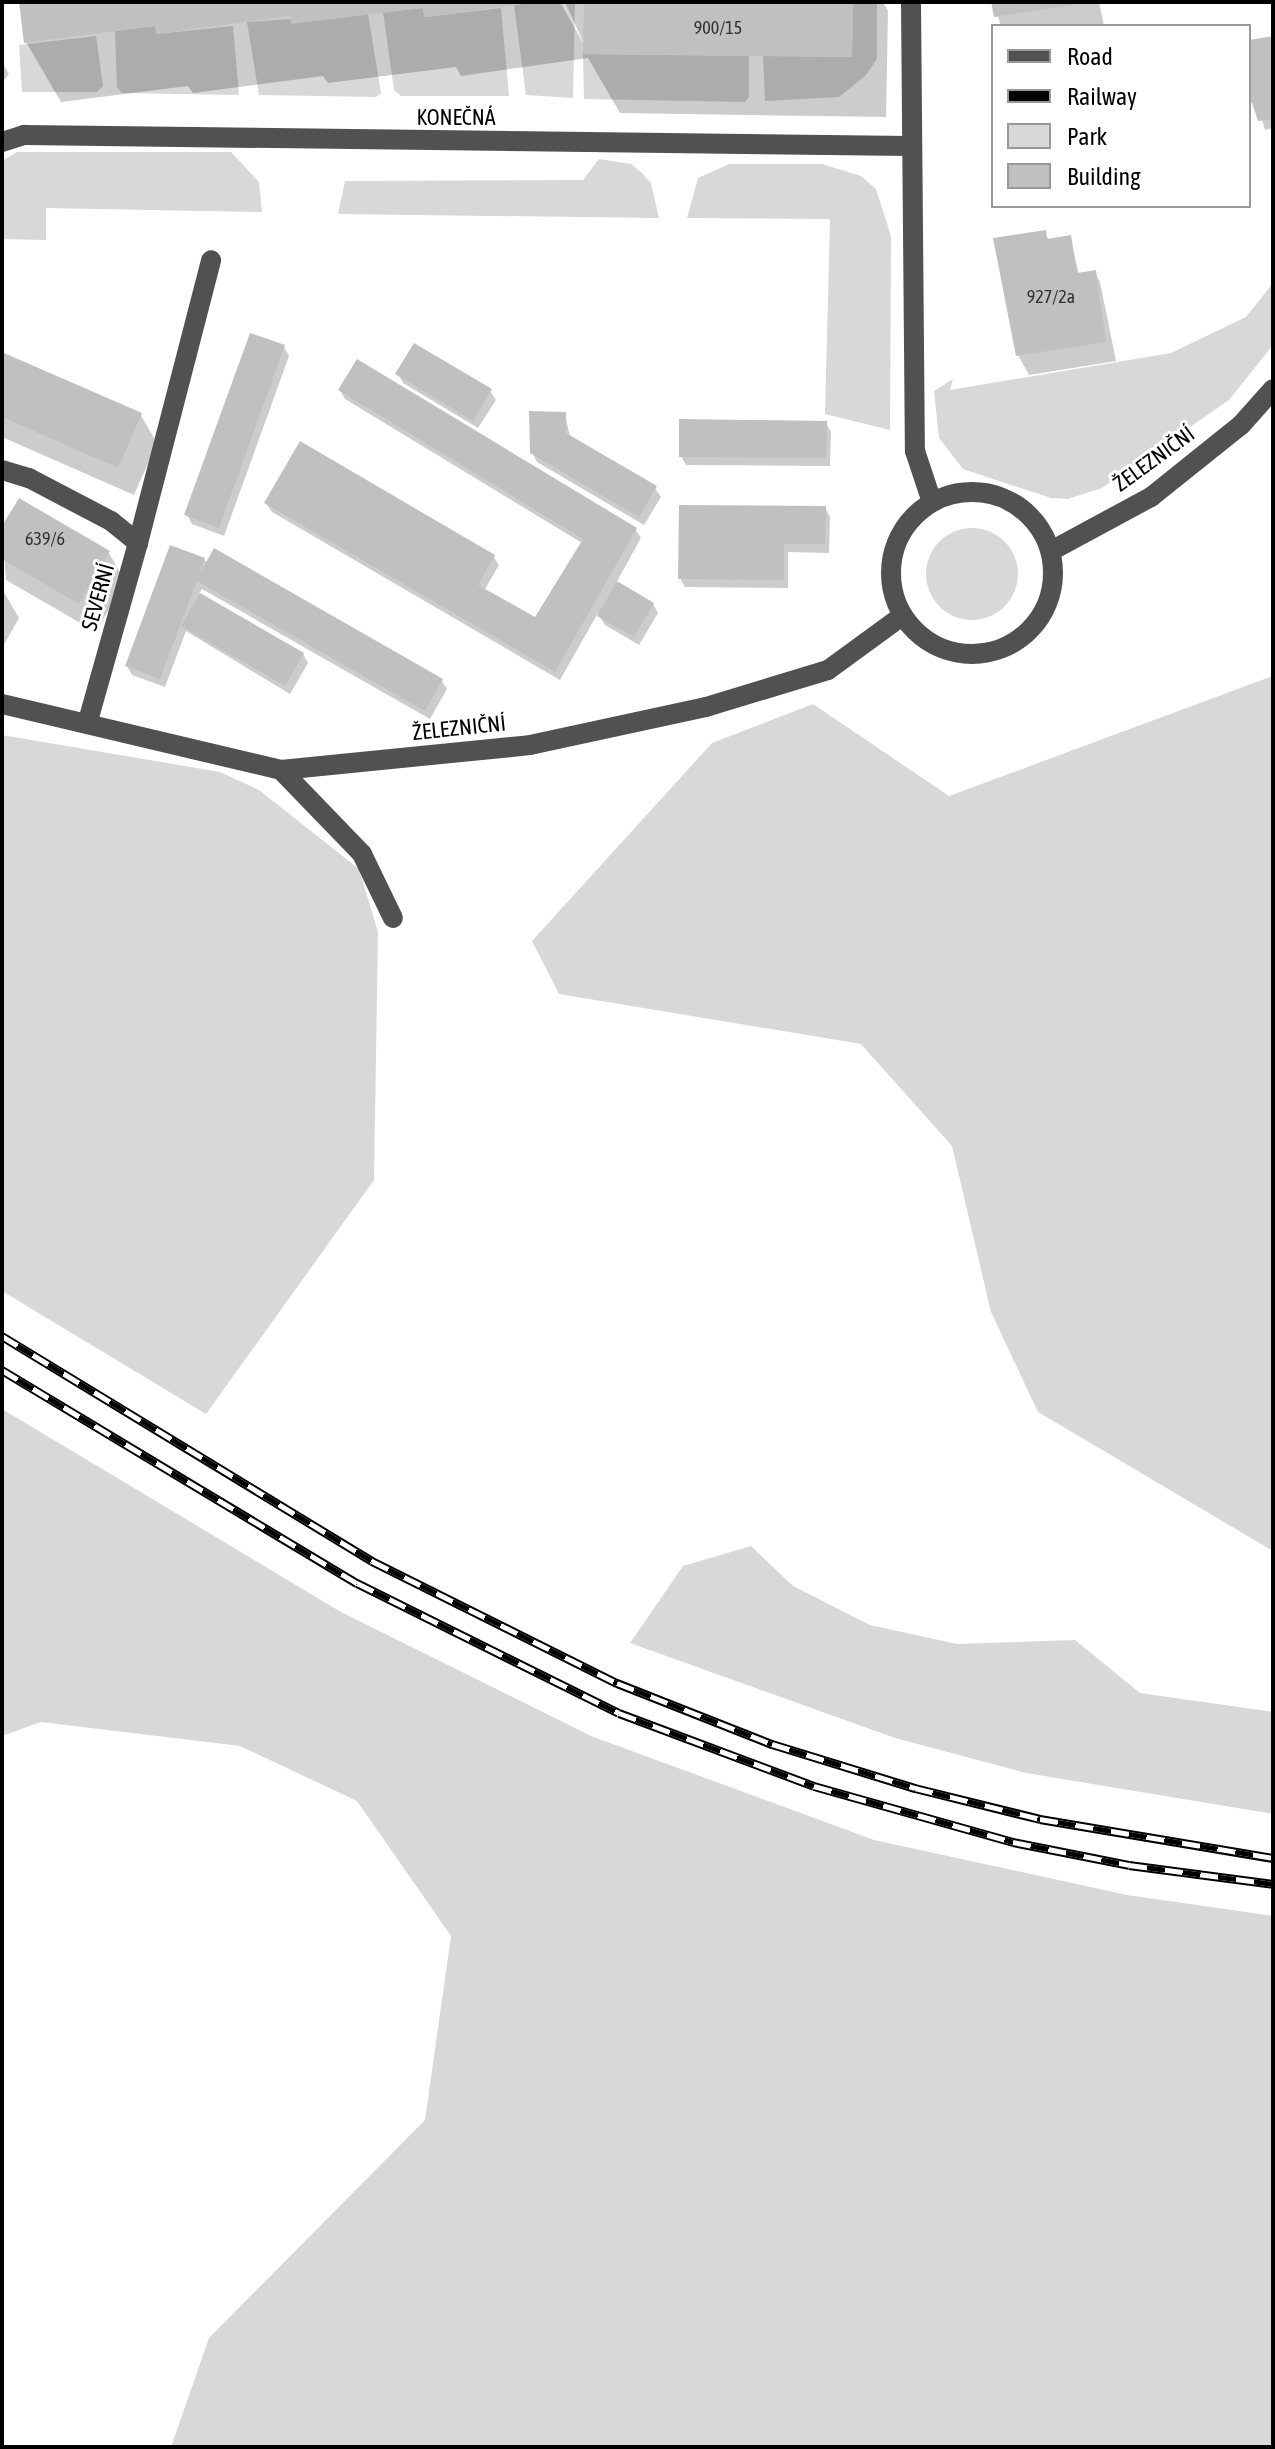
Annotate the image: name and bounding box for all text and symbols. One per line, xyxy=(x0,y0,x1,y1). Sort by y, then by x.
house number: 900/15 xyxy=(694,17,742,39)
legend xyxy=(991,24,1251,208)
text: Road xyxy=(1067,43,1113,70)
text: Railway xyxy=(1067,83,1137,110)
street label: KONEČNÁ xyxy=(417,105,495,131)
text: Park xyxy=(1067,123,1107,150)
text: Building xyxy=(1067,163,1140,190)
house number: 927/2a xyxy=(1027,286,1075,308)
street label: ŽELEZNIČNÍ xyxy=(1108,421,1200,497)
house number: 639/6 xyxy=(25,528,65,550)
street label: SEVERNÍ xyxy=(76,561,120,633)
street label: ŽELEZNIČNÍ xyxy=(411,710,507,746)

